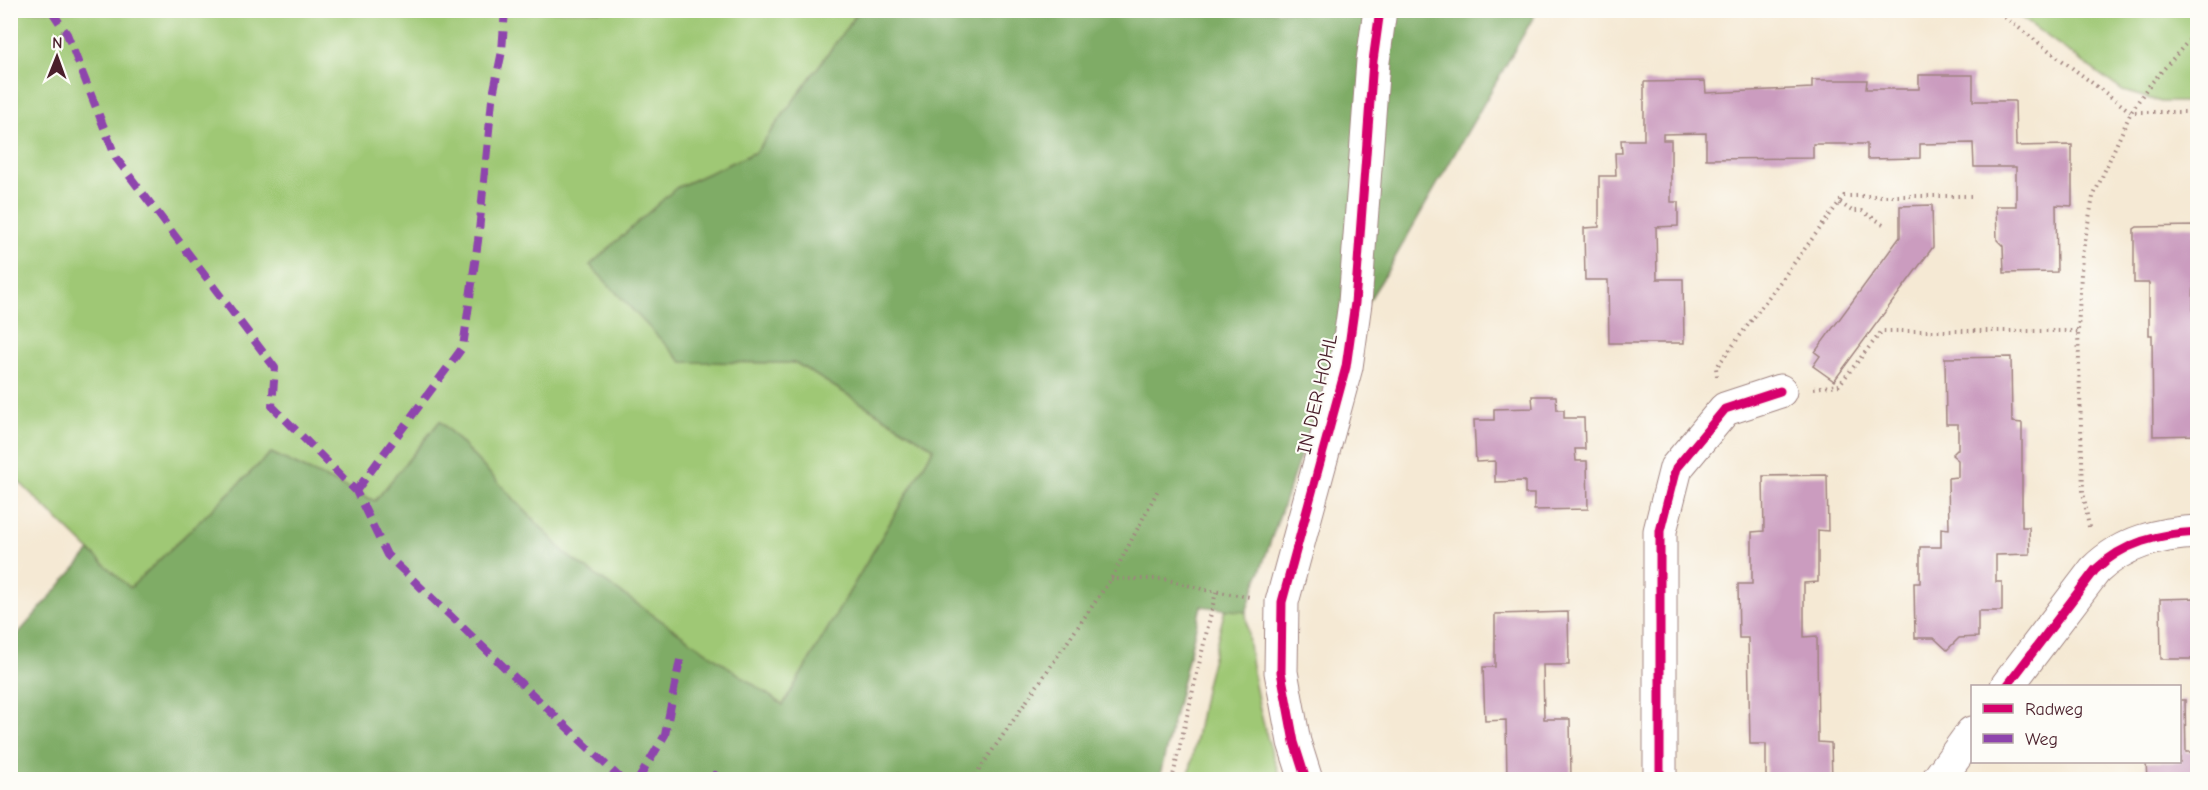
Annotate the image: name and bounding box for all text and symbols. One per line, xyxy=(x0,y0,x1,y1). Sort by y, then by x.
north arrow xyxy=(27,27,87,87)
text: N xyxy=(52,34,63,52)
street label: IN DER HOHL xyxy=(1292,332,1342,456)
legend xyxy=(1971,685,2181,763)
text: Radweg xyxy=(2025,699,2083,720)
text: Weg xyxy=(2025,729,2058,750)

